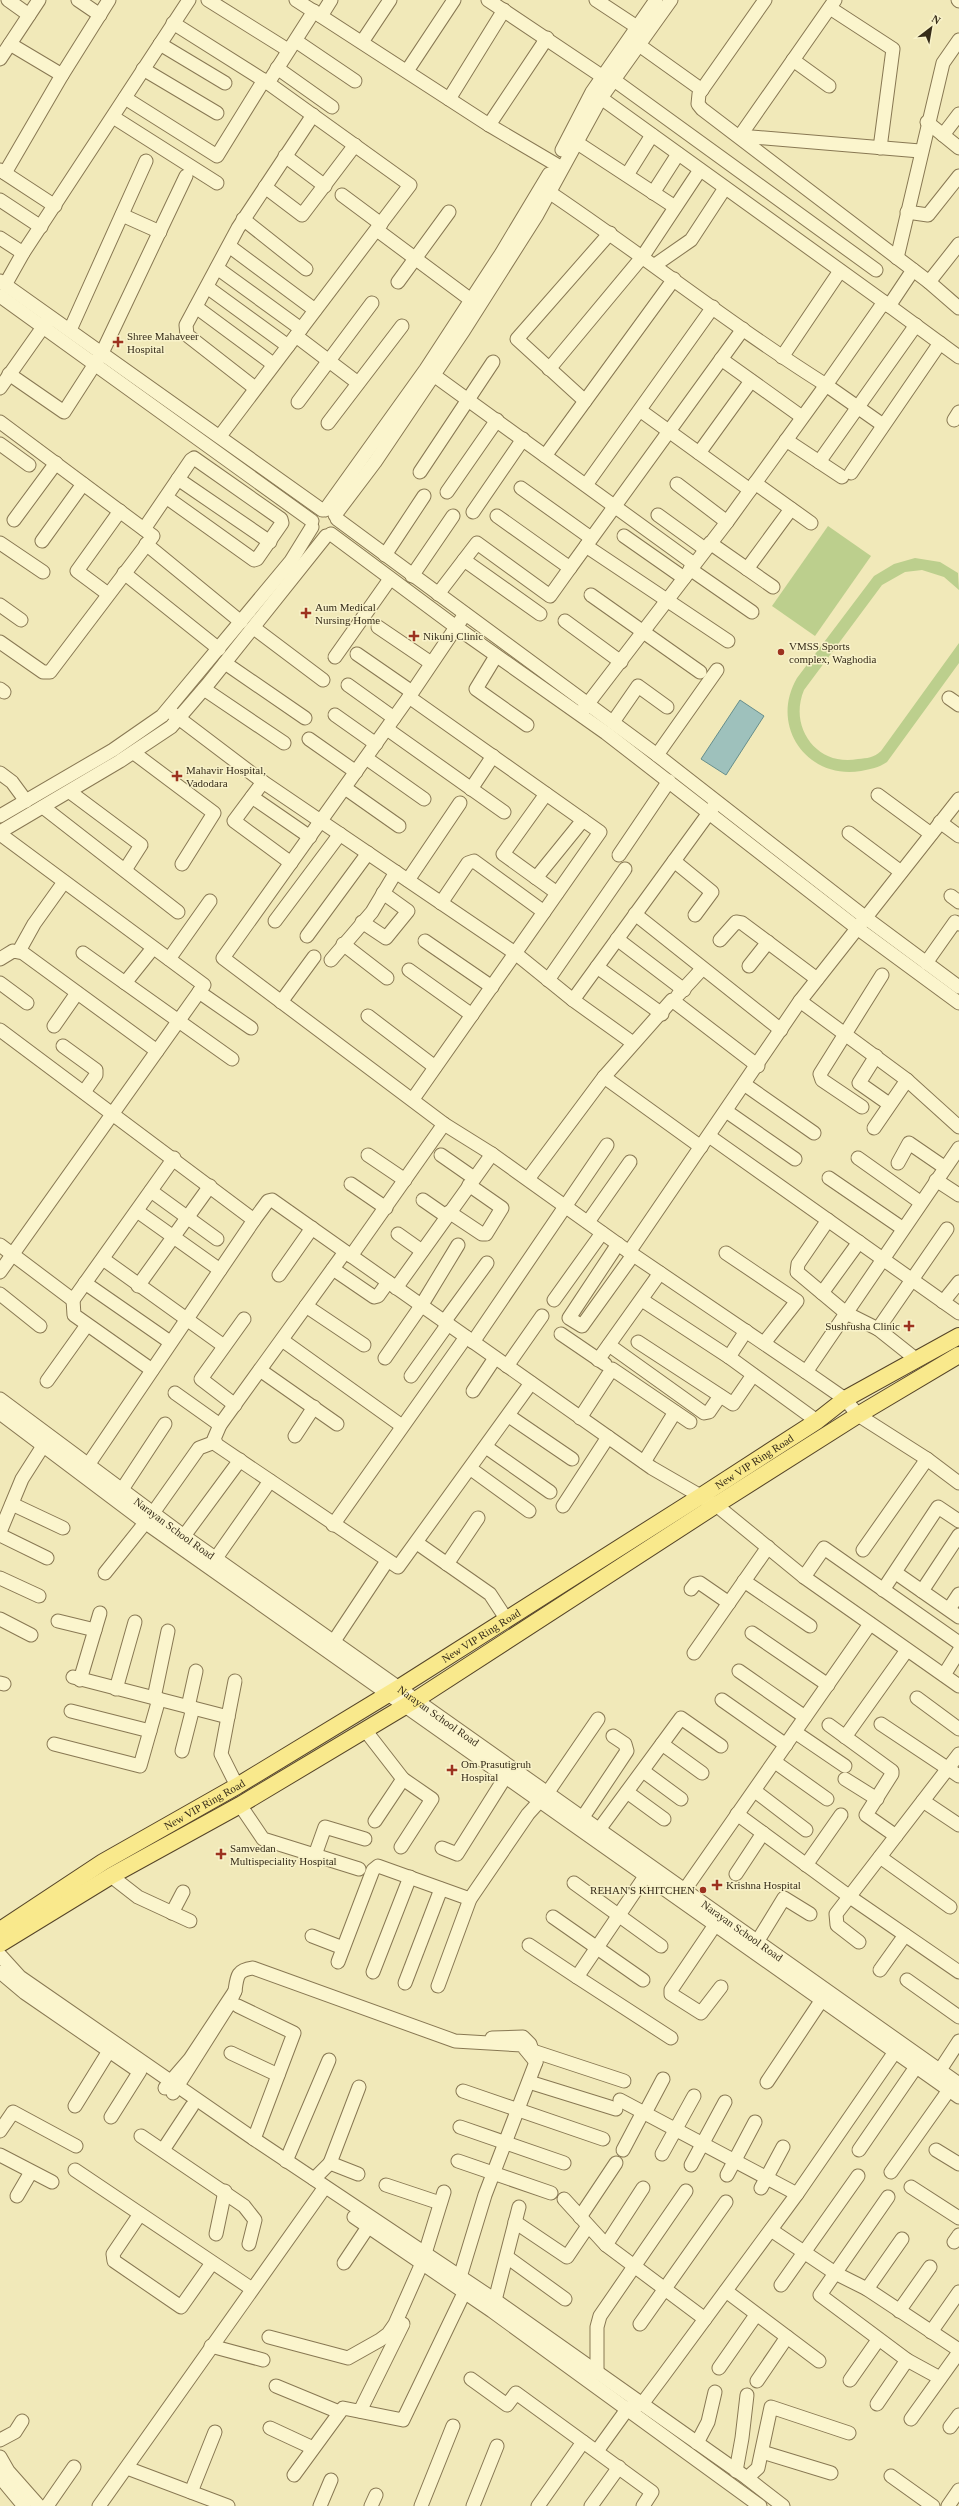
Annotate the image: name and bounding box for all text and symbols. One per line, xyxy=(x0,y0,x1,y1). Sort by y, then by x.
north arrow xyxy=(911,8,951,48)
text: N xyxy=(930,12,943,27)
place label: Shree Mahaveer Hospital xyxy=(127,330,199,355)
marker: Shree Mahaveer Hospital xyxy=(112,336,124,348)
place label: Aum Medical Nursing Home xyxy=(315,601,380,626)
marker: Aum Medical Nursing Home xyxy=(300,607,312,619)
marker: Nikunj Clinic xyxy=(408,630,420,642)
place label: Nikunj Clinic xyxy=(423,630,483,642)
place label: VMSS Sports complex, Waghodia xyxy=(789,640,877,665)
marker: VMSS Sports complex, Waghodia xyxy=(776,647,786,657)
place label: Mahavir Hospital, Vadodara xyxy=(186,764,266,789)
marker: Mahavir Hospital, Vadodara xyxy=(171,770,183,782)
place label: Sushrusha Clinic xyxy=(825,1320,900,1332)
marker: Sushrusha Clinic xyxy=(903,1320,915,1332)
street label: New VIP Ring Road xyxy=(713,1432,796,1491)
street label: Narayan School Road xyxy=(132,1495,217,1562)
street label: New VIP Ring Road xyxy=(439,1606,523,1665)
street label: Narayan School Road xyxy=(396,1683,482,1749)
place label: Om Prasutigruh Hospital xyxy=(461,1758,531,1783)
marker: Om Prasutigruh Hospital xyxy=(446,1764,458,1776)
street label: New VIP Ring Road xyxy=(162,1776,247,1832)
place label: Samvedan Multispeciality Hospital xyxy=(230,1842,337,1867)
marker: Samvedan Multispeciality Hospital xyxy=(215,1848,227,1860)
marker: Krishna Hospital xyxy=(711,1879,723,1891)
place label: Krishna Hospital xyxy=(726,1879,801,1891)
place label: REHAN'S KHITCHEN xyxy=(590,1884,695,1896)
marker: REHAN'S KHITCHEN xyxy=(698,1885,708,1895)
street label: Narayan School Road xyxy=(699,1898,785,1964)

